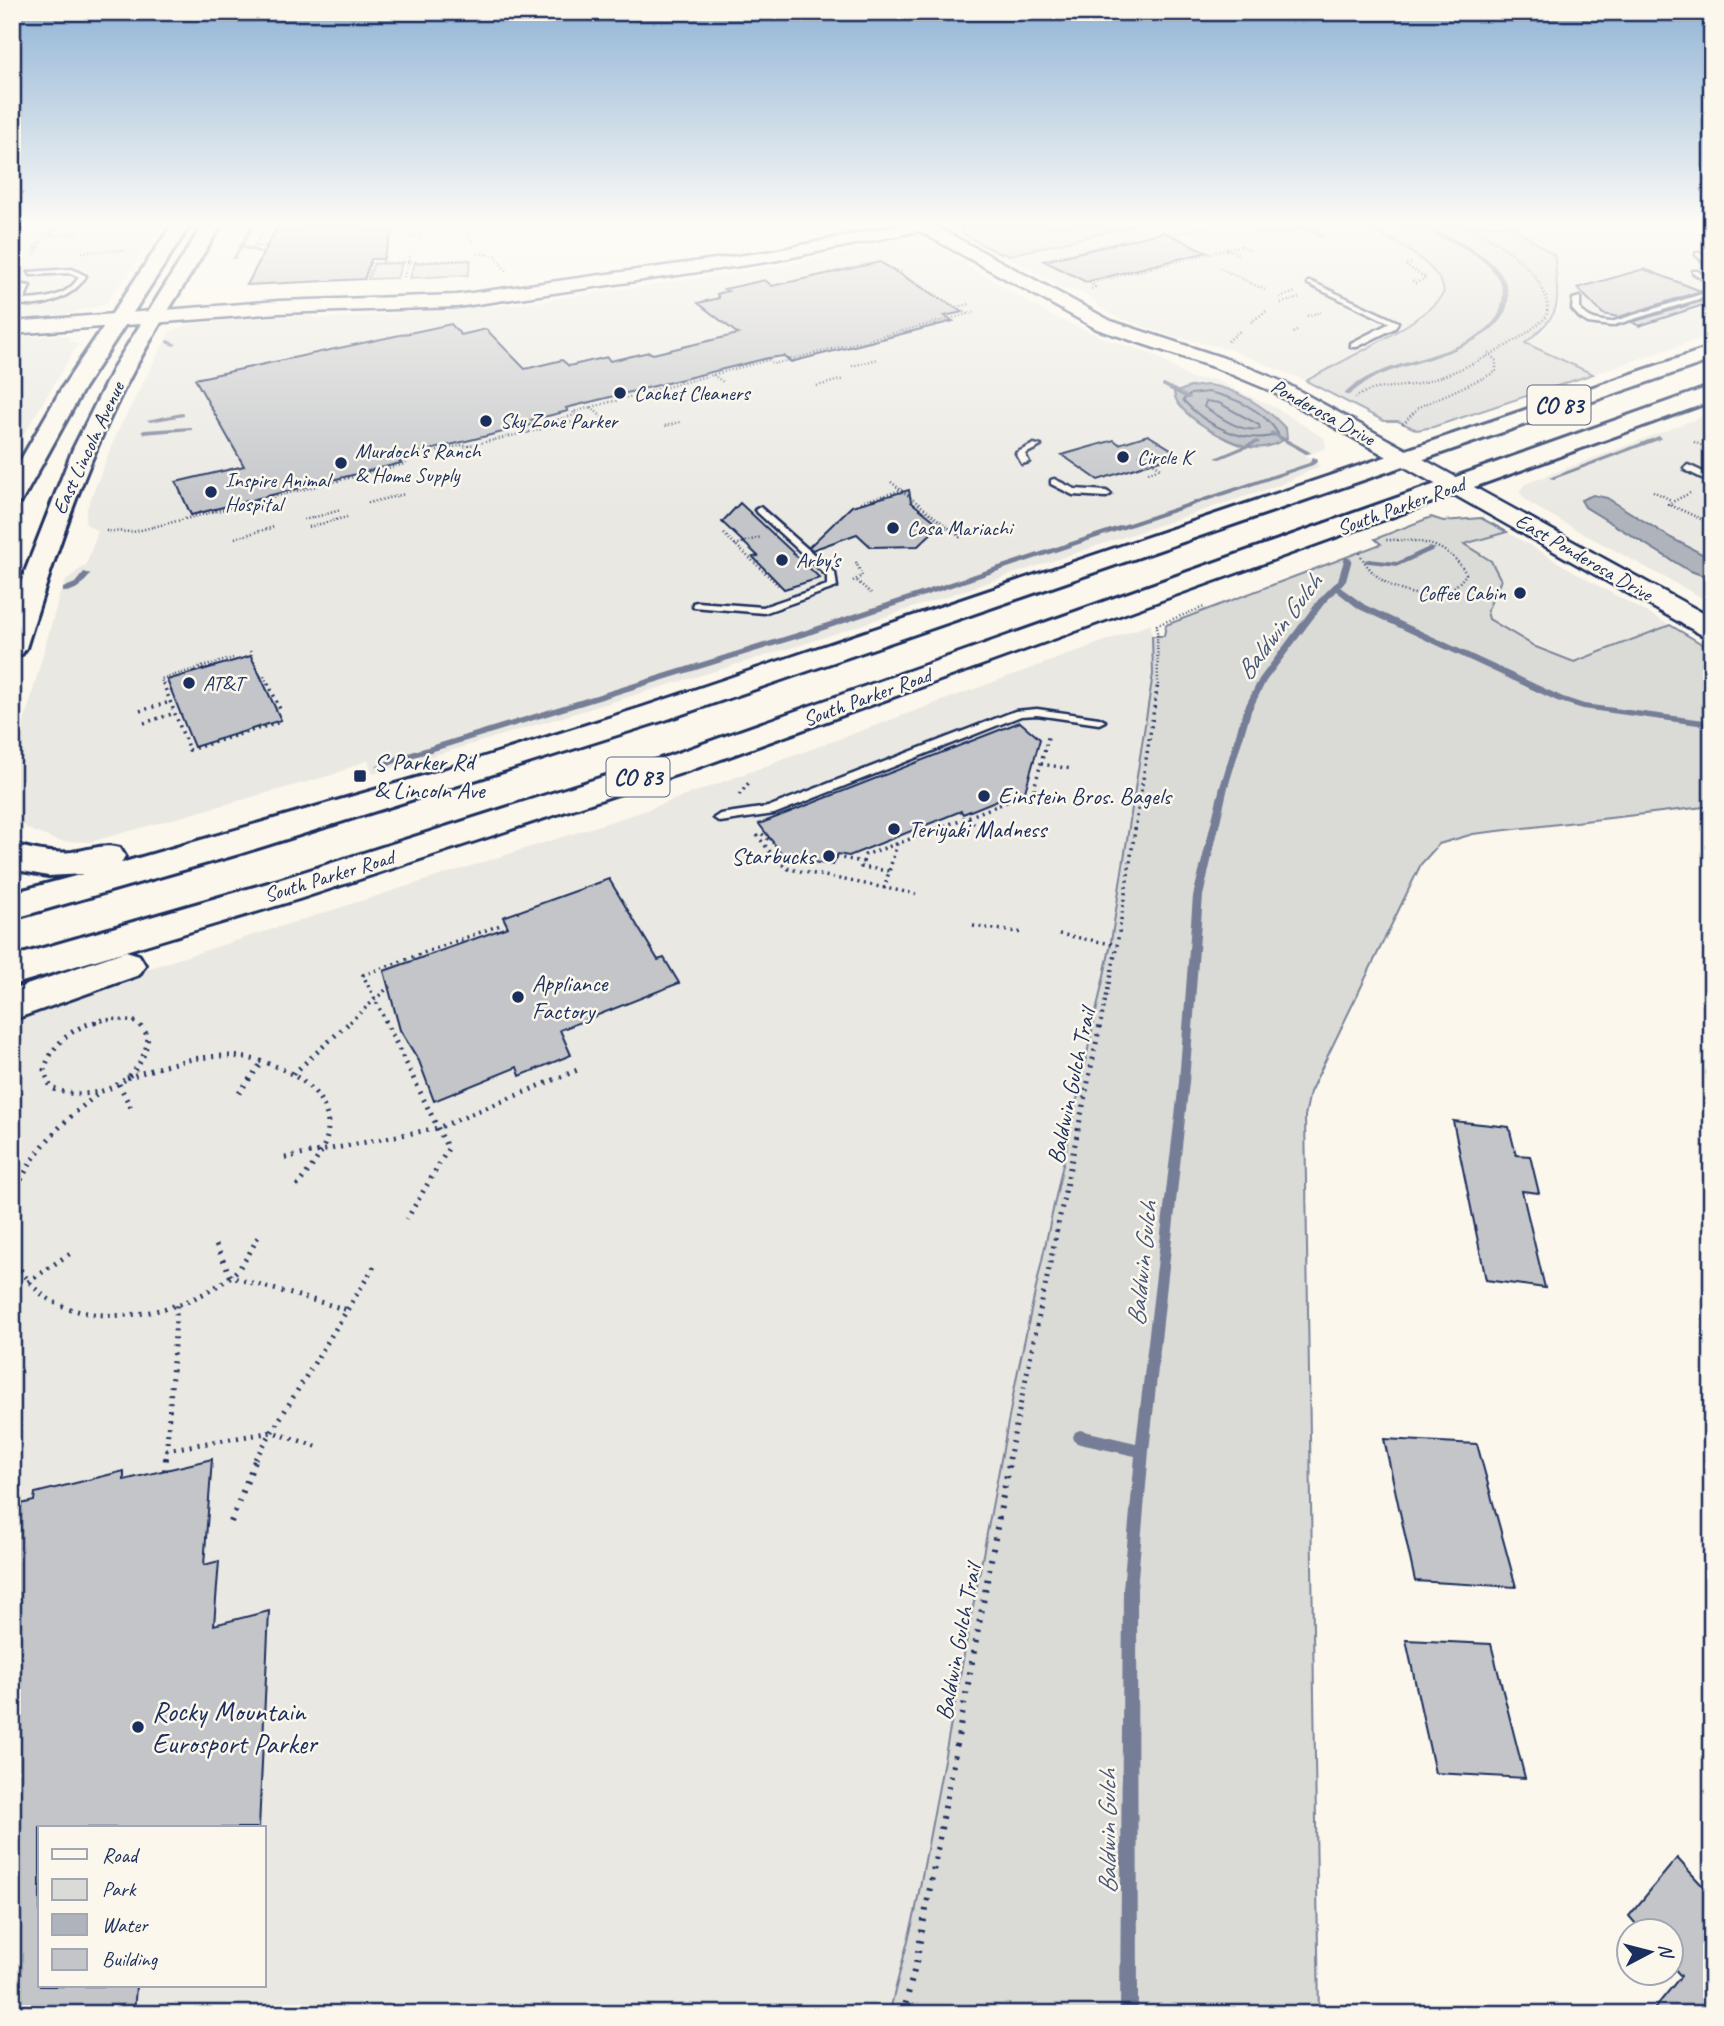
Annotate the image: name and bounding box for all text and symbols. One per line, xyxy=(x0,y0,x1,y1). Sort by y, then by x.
street label: Ponderosa Drive xyxy=(1266,373,1381,452)
street label: East Lincoln Avenue xyxy=(46,377,130,518)
place label: Cachet Cleaners xyxy=(634,380,751,406)
marker: Cachet Cleaners xyxy=(612,385,628,401)
road number: CO 83 xyxy=(1528,386,1590,424)
place label: Sky Zone Parker xyxy=(500,408,619,434)
marker: Sky Zone Parker xyxy=(478,413,494,429)
place label: Murdoch's Ranch & Home Supply xyxy=(355,438,482,488)
place label: Circle K xyxy=(1137,444,1196,470)
marker: Circle K xyxy=(1115,449,1131,465)
marker: Murdoch's Ranch & Home Supply xyxy=(333,455,349,471)
place label: Inspire Animal Hospital xyxy=(225,467,333,517)
street label: South Parker Road xyxy=(1333,470,1471,541)
marker: Inspire Animal Hospital xyxy=(203,484,219,500)
street label: East Ponderosa Drive xyxy=(1511,507,1659,608)
place label: Casa Mariachi xyxy=(907,515,1015,541)
marker: Casa Mariachi xyxy=(885,520,901,536)
place label: Arby's xyxy=(796,547,842,573)
marker: Arby's xyxy=(774,552,790,568)
water label: Baldwin Gulch xyxy=(1228,566,1331,687)
place label: Coffee Cabin xyxy=(1418,580,1507,606)
marker: Coffee Cabin xyxy=(1512,585,1528,601)
street label: South Parker Road xyxy=(799,661,937,732)
place label: AT&T xyxy=(203,670,248,696)
marker: AT&T xyxy=(181,675,197,691)
place label: S Parker Rd & Lincoln Ave xyxy=(374,747,487,805)
road number: CO 83 xyxy=(606,758,670,796)
marker: S Parker Rd & Lincoln Ave xyxy=(352,768,368,784)
place label: Einstein Bros. Bagels xyxy=(998,781,1173,811)
marker: Einstein Bros. Bagels xyxy=(976,788,992,804)
place label: Teriyaki Madness xyxy=(908,814,1049,844)
marker: Teriyaki Madness xyxy=(886,821,902,837)
place label: Starbucks xyxy=(731,841,817,871)
street label: South Parker Road xyxy=(261,843,400,908)
marker: Starbucks xyxy=(821,848,837,864)
place label: Appliance Factory xyxy=(532,968,610,1026)
marker: Appliance Factory xyxy=(510,989,526,1005)
street label: Baldwin Gulch Trail xyxy=(1040,1002,1103,1166)
water label: Baldwin Gulch xyxy=(1119,1199,1165,1328)
street label: Baldwin Gulch Trail xyxy=(928,1558,989,1722)
place label: Rocky Mountain Eurosport Parker xyxy=(152,1694,319,1761)
marker: Rocky Mountain Eurosport Parker xyxy=(130,1719,146,1735)
water label: Baldwin Gulch xyxy=(1091,1768,1124,1894)
legend xyxy=(38,1826,266,1988)
text: Road xyxy=(102,1842,141,1868)
text: Park xyxy=(102,1876,137,1902)
text: Water xyxy=(102,1912,149,1938)
north arrow xyxy=(1616,1918,1686,1988)
text: N xyxy=(1653,1943,1679,1961)
text: Building xyxy=(102,1946,159,1972)

